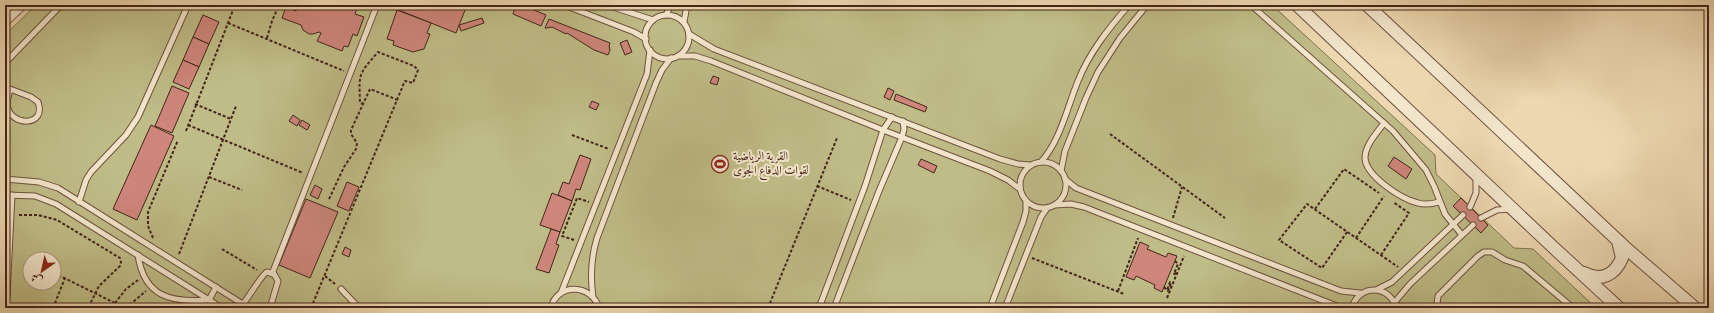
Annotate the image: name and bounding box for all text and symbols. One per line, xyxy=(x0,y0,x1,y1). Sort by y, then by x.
place label: القرية الرياضية لقوات الدفاع الجوى xyxy=(733,149,809,181)
sports icon: القرية الرياضية لقوات الدفاع الجوى xyxy=(710,154,730,174)
north arrow xyxy=(22,251,62,291)
text: ش xyxy=(28,269,46,287)

